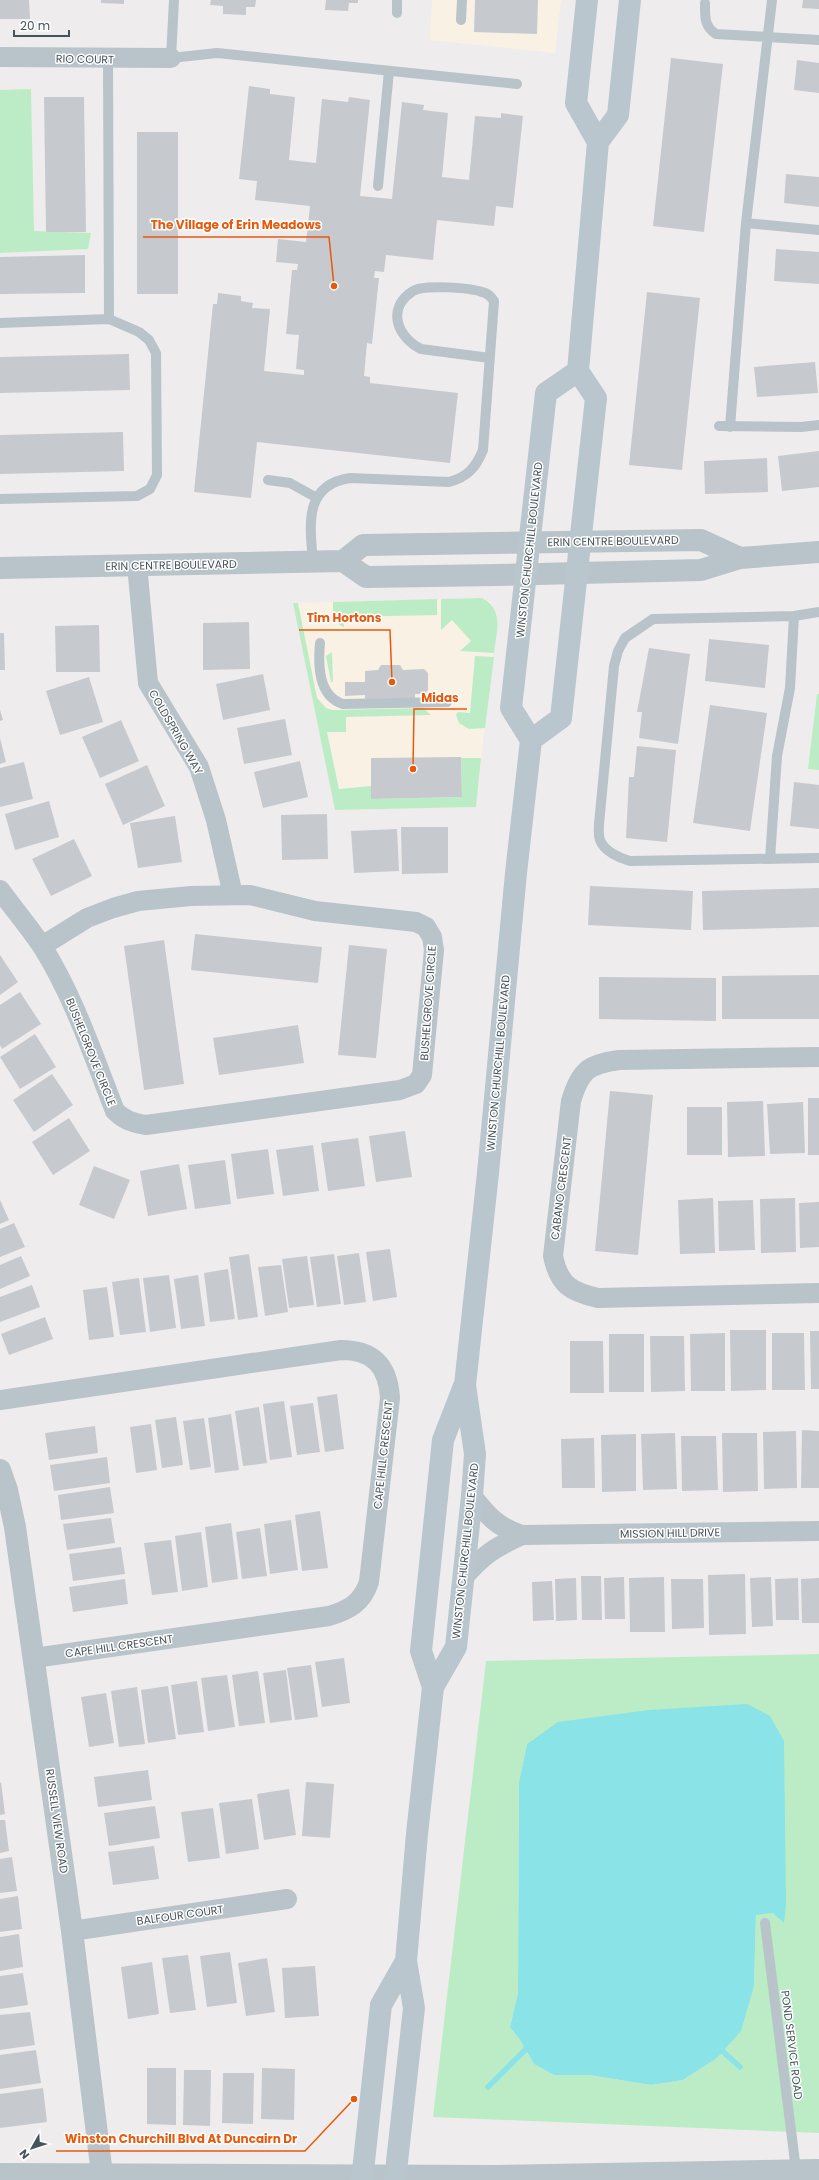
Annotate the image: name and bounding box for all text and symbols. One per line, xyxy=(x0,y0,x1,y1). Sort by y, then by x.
scale bar xyxy=(14,12,69,38)
text: 20 m xyxy=(20,17,50,34)
street label: RIO COURT xyxy=(56,50,114,68)
callout: The Village of Erin Meadows xyxy=(143,213,329,237)
text: The Village of Erin Meadows xyxy=(151,216,322,233)
street label: WINSTON CHURCHILL BOULEVARD xyxy=(512,461,546,639)
street label: ERIN CENTRE BOULEVARD xyxy=(547,532,679,550)
street label: ERIN CENTRE BOULEVARD xyxy=(105,556,237,574)
callout: Tim Hortons xyxy=(299,606,390,630)
text: Tim Hortons xyxy=(307,609,382,626)
callout: Midas xyxy=(414,685,467,709)
street label: COLDSPRING WAY xyxy=(145,687,207,778)
text: Midas xyxy=(421,689,459,706)
street label: BUSHELGROVE CIRCLE xyxy=(416,945,440,1061)
street label: WINSTON CHURCHILL BOULEVARD xyxy=(482,974,514,1152)
street label: BUSHELGROVE CIRCLE xyxy=(62,996,120,1108)
street label: CABANO CRESCENT xyxy=(547,1135,575,1241)
street label: CAPE HILL CRESCENT xyxy=(369,1400,397,1510)
street label: WINSTON CHURCHILL BOULEVARD xyxy=(448,1462,482,1640)
street label: MISSION HILL DRIVE xyxy=(620,1524,720,1542)
street label: CAPE HILL CRESCENT xyxy=(64,1631,174,1661)
street label: RUSSELL VIEW ROAD xyxy=(42,1768,72,1874)
street label: BALFOUR COURT xyxy=(136,1901,224,1929)
street label: POND SERVICE ROAD xyxy=(777,1989,807,2101)
callout: Winston Churchill Blvd At Duncairn Dr xyxy=(56,2127,305,2151)
north arrow xyxy=(12,2128,52,2168)
text: Winston Churchill Blvd At Duncairn Dr xyxy=(65,2130,297,2147)
text: N xyxy=(15,2146,33,2163)

